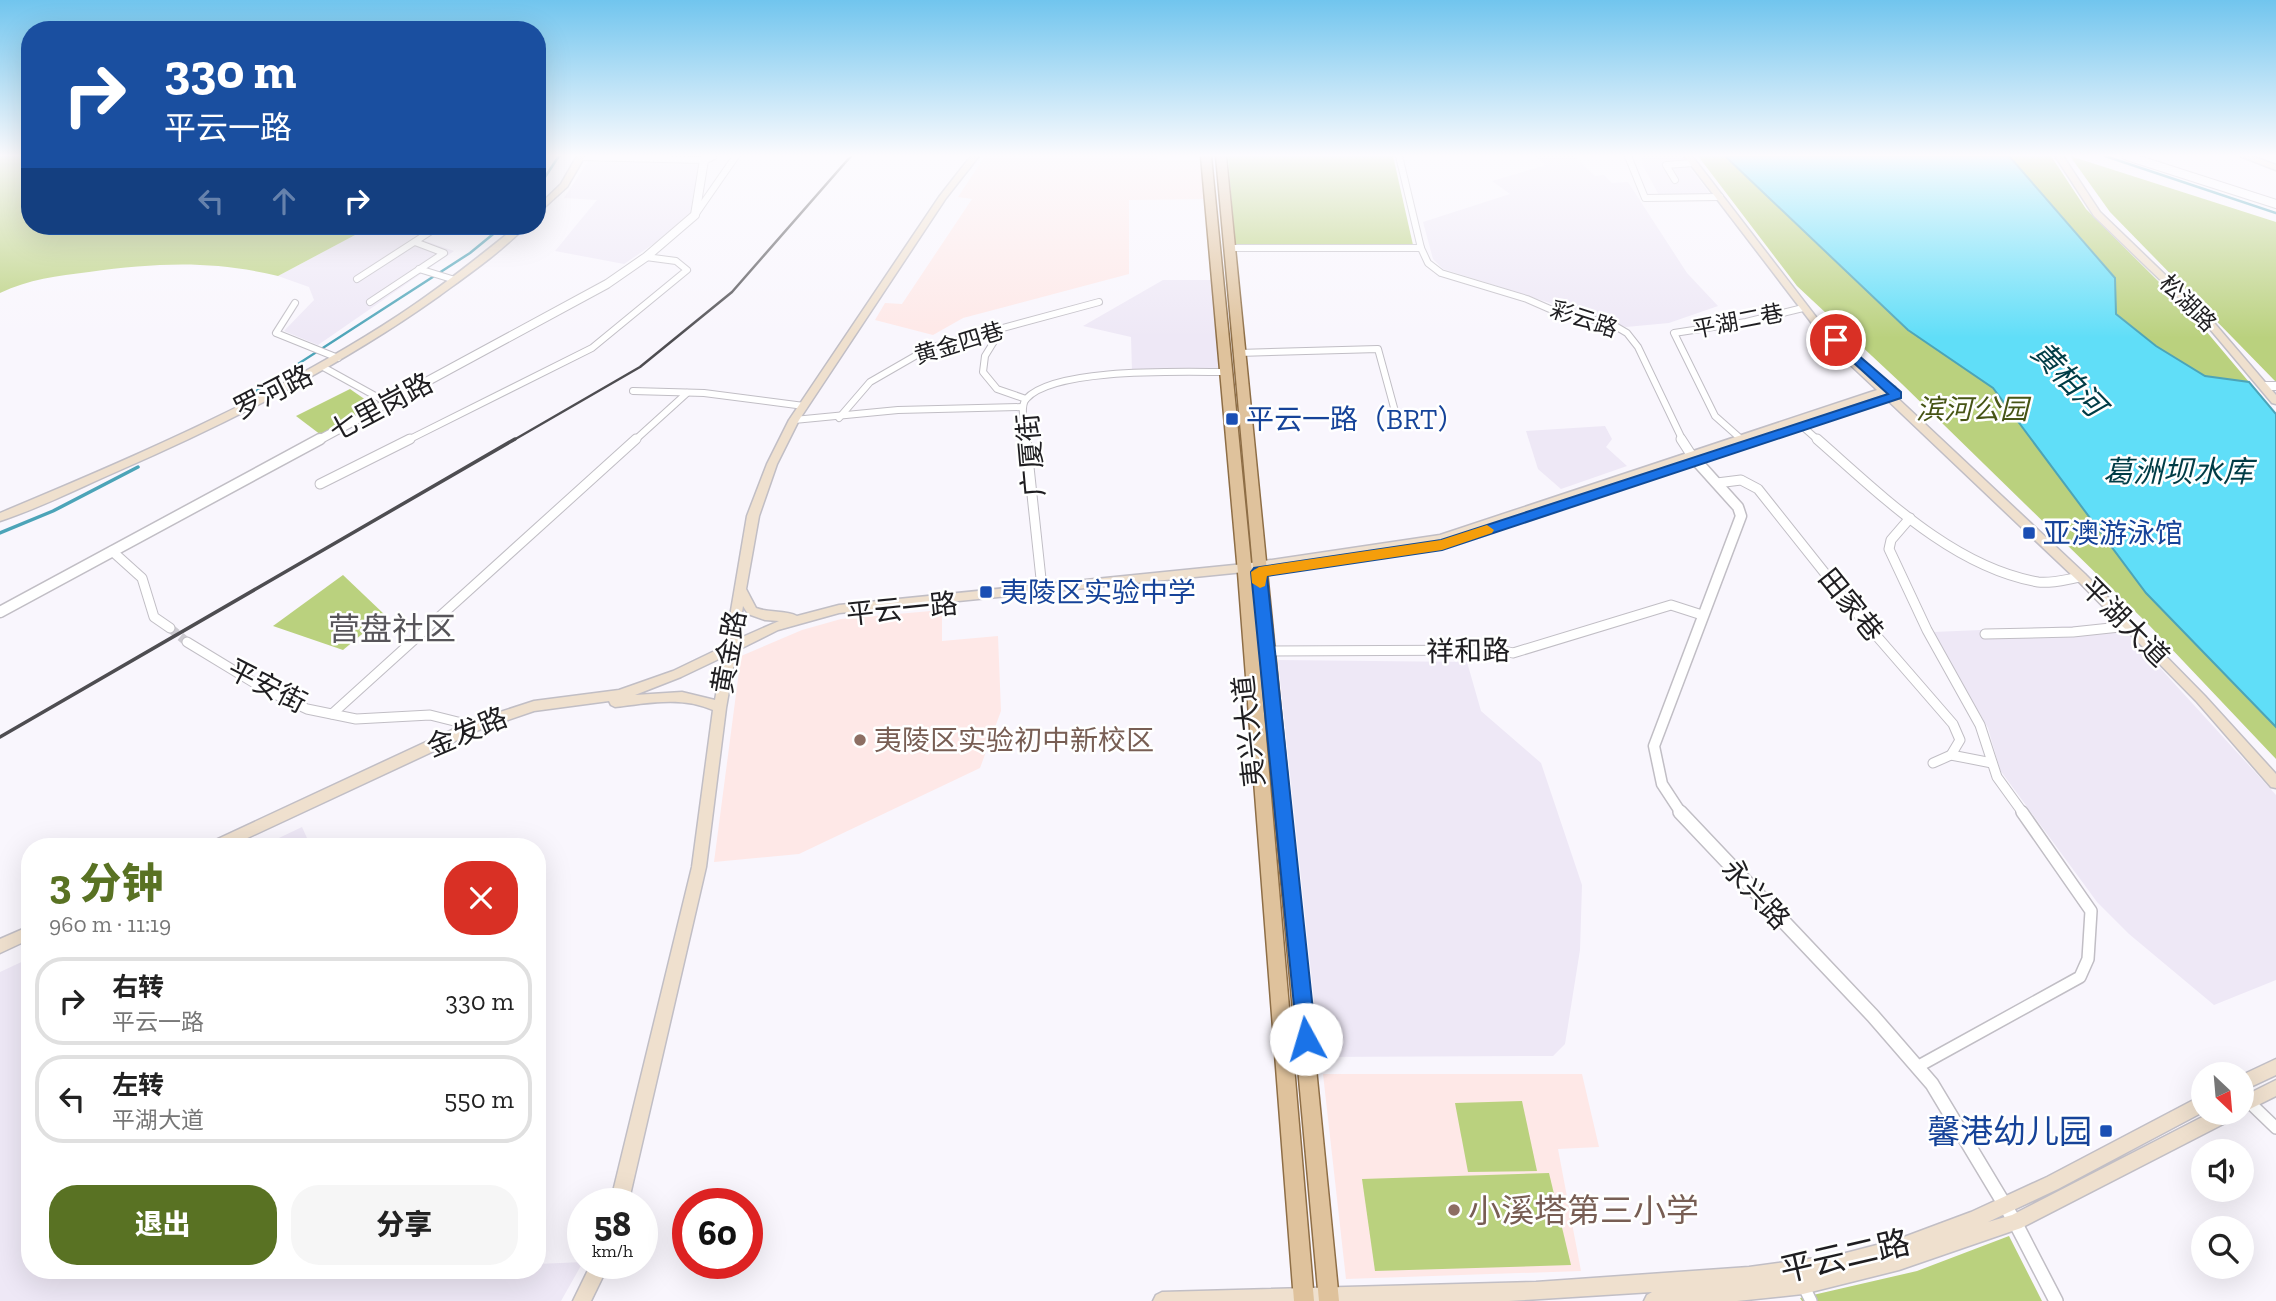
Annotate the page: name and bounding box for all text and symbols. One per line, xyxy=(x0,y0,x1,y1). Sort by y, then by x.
text: 330 m xyxy=(164,42,297,101)
icon: right xyxy=(49,49,140,140)
text: 平云一路 xyxy=(164,109,292,147)
icon: left xyxy=(192,182,230,220)
icon: ahead xyxy=(265,182,303,220)
icon: right xyxy=(338,182,376,220)
street label: 松湖路 xyxy=(2154,269,2222,337)
street label: 彩云路 xyxy=(1547,295,1621,343)
street label: 平湖二巷 xyxy=(1690,298,1786,344)
pin xyxy=(1806,310,1866,370)
street label: 黄金四巷 xyxy=(911,316,1007,370)
icon: arrive xyxy=(1817,321,1855,359)
water label: 黄柏河 xyxy=(2024,334,2116,427)
street label: 罗河路 xyxy=(228,358,318,426)
street label: 七里岗路 xyxy=(324,366,438,448)
park label: 滨河公园 xyxy=(1916,393,2032,426)
place label: 平云一路（BRT） xyxy=(1246,403,1465,436)
marker: 平云一路（BRT） xyxy=(1224,411,1240,427)
street label: 广厦街 xyxy=(1011,412,1051,498)
water label: 葛洲坝水库 xyxy=(2103,454,2258,490)
place label: 亚澳游泳馆 xyxy=(2043,517,2183,550)
marker: 亚澳游泳馆 xyxy=(2021,525,2037,541)
street label: 田家巷 xyxy=(1812,562,1890,648)
street label: 平湖大道 xyxy=(2074,571,2176,673)
place label: 夷陵区实验中学 xyxy=(1000,576,1196,609)
marker: 夷陵区实验中学 xyxy=(978,584,994,600)
street label: 平云一路 xyxy=(845,587,959,631)
street label: 黄金路 xyxy=(705,608,753,696)
district label: 营盘社区 xyxy=(328,610,456,648)
street label: 祥和路 xyxy=(1426,634,1510,668)
street label: 平安街 xyxy=(222,652,312,720)
street label: 夷兴大道 xyxy=(1227,674,1271,788)
street label: 金发路 xyxy=(422,700,512,764)
place label: 夷陵区实验初中新校区 xyxy=(874,724,1154,757)
marker: 夷陵区实验初中新校区 xyxy=(852,732,868,748)
street label: 永兴路 xyxy=(1715,852,1797,936)
text: 3 分钟 xyxy=(49,858,163,909)
button: close xyxy=(444,861,518,935)
text: 960 m · 11:19 xyxy=(49,910,171,938)
text: 右转 xyxy=(112,971,164,1003)
icon: right xyxy=(53,982,91,1020)
text: 330 m xyxy=(445,985,514,1017)
position arrow xyxy=(1269,1002,1343,1076)
text: 平云一路 xyxy=(112,1008,204,1036)
north arrow xyxy=(2191,1062,2254,1125)
map controls xyxy=(2191,1062,2254,1279)
text: 左转 xyxy=(112,1069,164,1101)
icon: left xyxy=(53,1080,91,1118)
text: 550 m xyxy=(444,1083,514,1115)
text: 平湖大道 xyxy=(112,1106,204,1134)
place label: 馨港幼儿园 xyxy=(1927,1112,2092,1151)
marker: 馨港幼儿园 xyxy=(2098,1123,2114,1139)
button: sound xyxy=(2191,1139,2254,1202)
button: 退出 xyxy=(49,1185,277,1265)
button: 分享 xyxy=(291,1185,518,1265)
speed limit sign: 60 xyxy=(672,1188,763,1279)
place label: 小溪塔第三小学 xyxy=(1468,1191,1699,1230)
marker: 小溪塔第三小学 xyxy=(1446,1202,1462,1218)
text: 58 xyxy=(594,1203,631,1245)
button: search xyxy=(2191,1216,2254,1279)
street label: 平云二路 xyxy=(1776,1222,1914,1290)
text: km/h xyxy=(592,1240,633,1262)

